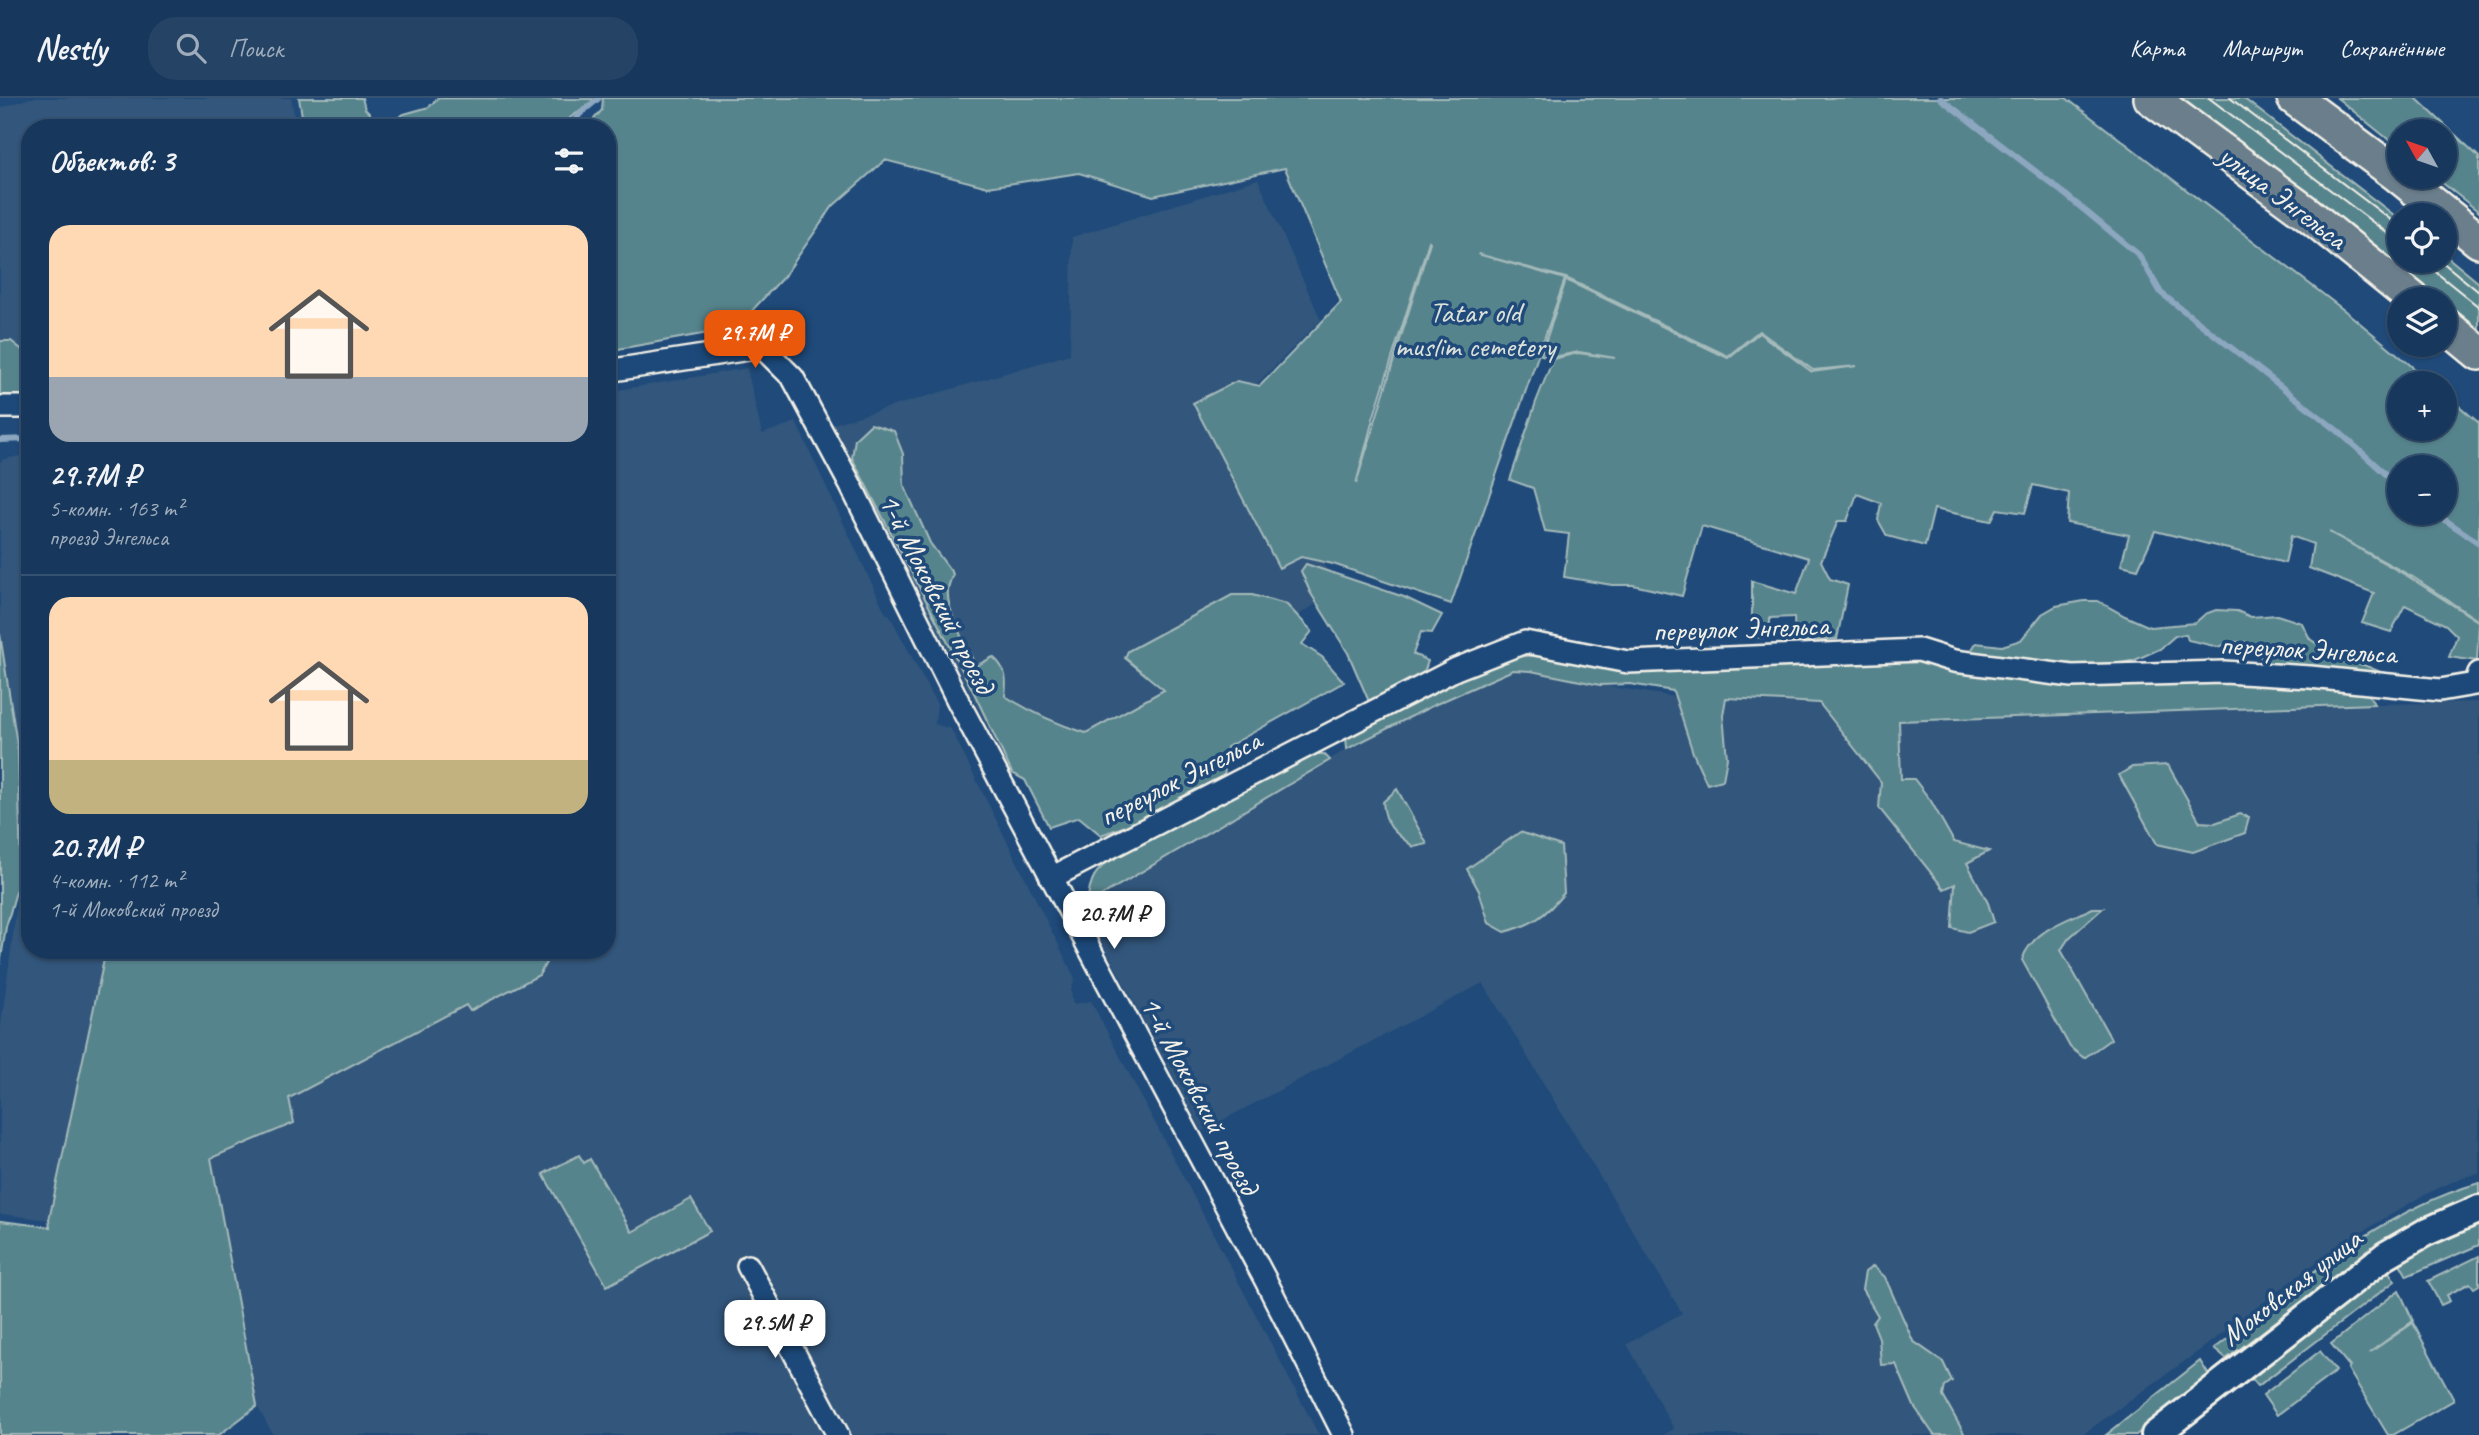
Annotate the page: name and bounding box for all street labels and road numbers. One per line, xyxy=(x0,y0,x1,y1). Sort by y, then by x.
street label: улица Энгельса xyxy=(2210,135,2356,259)
street label: 1-й Моковский проезд xyxy=(870,486,1005,702)
street label: переулок Энгельса xyxy=(1652,606,1833,650)
street label: переулок Энгельса xyxy=(2219,625,2400,673)
street label: переулок Энгельса xyxy=(1093,720,1270,835)
street label: 1-й Моковский проезд xyxy=(1132,989,1269,1203)
street label: Моковская улица xyxy=(2213,1219,2371,1354)

